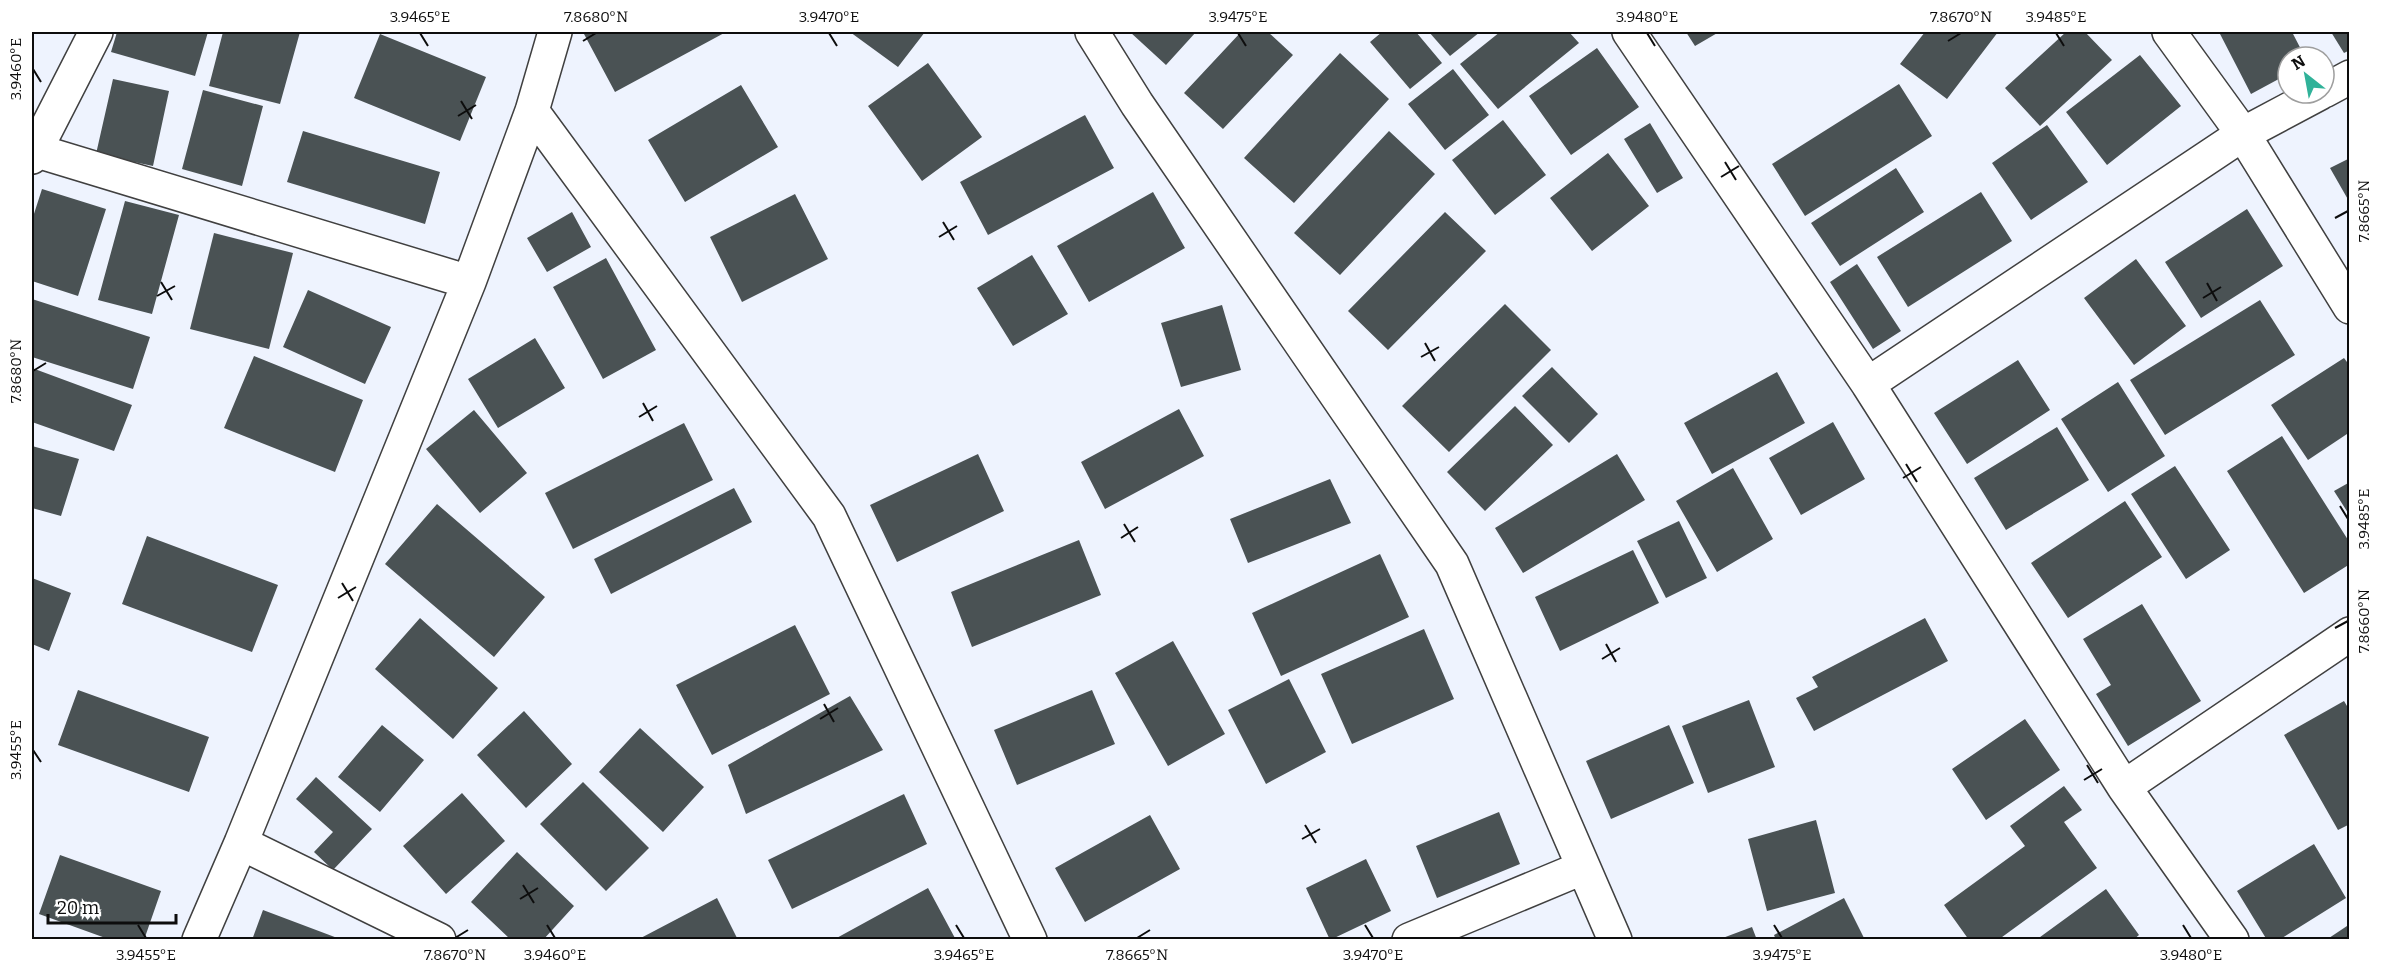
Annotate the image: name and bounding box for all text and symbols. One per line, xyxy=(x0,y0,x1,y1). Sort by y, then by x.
text: 3.9465°E xyxy=(390,8,450,26)
text: 7.8680°N xyxy=(564,8,628,26)
text: 3.9470°E xyxy=(799,8,859,26)
text: 3.9475°E xyxy=(1208,8,1268,26)
text: 3.9480°E xyxy=(1616,8,1678,26)
text: 7.8670°N xyxy=(1930,8,1992,26)
text: 3.9485°E xyxy=(2025,8,2087,26)
text: 3.9460°E xyxy=(7,38,25,100)
north arrow xyxy=(2276,45,2336,105)
text: N xyxy=(2288,51,2309,74)
text: 7.8665°N xyxy=(2355,180,2373,242)
text: 7.8680°N xyxy=(7,339,25,403)
text: 3.9485°E xyxy=(2355,488,2373,550)
text: 7.8660°N xyxy=(2355,589,2373,653)
text: 3.9455°E xyxy=(7,720,25,780)
scale bar xyxy=(48,887,176,925)
text: 20 m xyxy=(57,897,99,919)
text: 3.9455°E xyxy=(116,946,176,964)
text: 7.8670°N xyxy=(424,946,486,964)
text: 3.9460°E xyxy=(524,946,586,964)
text: 3.9465°E xyxy=(934,946,994,964)
text: 7.8665°N xyxy=(1106,946,1168,964)
text: 3.9470°E xyxy=(1343,946,1403,964)
text: 3.9475°E xyxy=(1752,946,1812,964)
text: 3.9480°E xyxy=(2160,946,2222,964)

